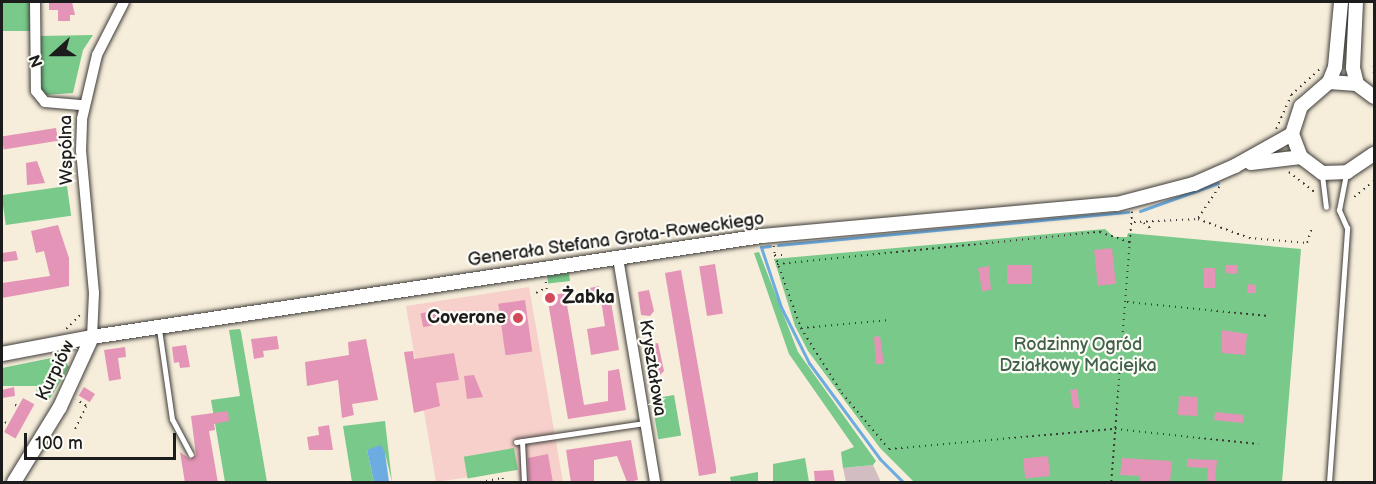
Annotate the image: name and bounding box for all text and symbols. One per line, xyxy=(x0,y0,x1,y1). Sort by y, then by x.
north arrow xyxy=(24,24,84,84)
text: N xyxy=(26,52,48,70)
street label: Wspólna xyxy=(56,115,78,185)
street label: Generała Stefana Grota-Roweckiego xyxy=(466,208,766,272)
place label: Żabka xyxy=(562,287,615,309)
marker: Żabka xyxy=(543,291,557,305)
place label: Coverone xyxy=(427,307,506,329)
marker: Coverone xyxy=(511,311,525,325)
street label: Kryształowa xyxy=(634,318,670,418)
park label: Rodzinny Ogród Działkowy Maciejka xyxy=(999,335,1157,378)
street label: Kurpiów xyxy=(32,337,80,405)
scale bar xyxy=(27,421,178,459)
text: 100 m xyxy=(35,433,83,454)

